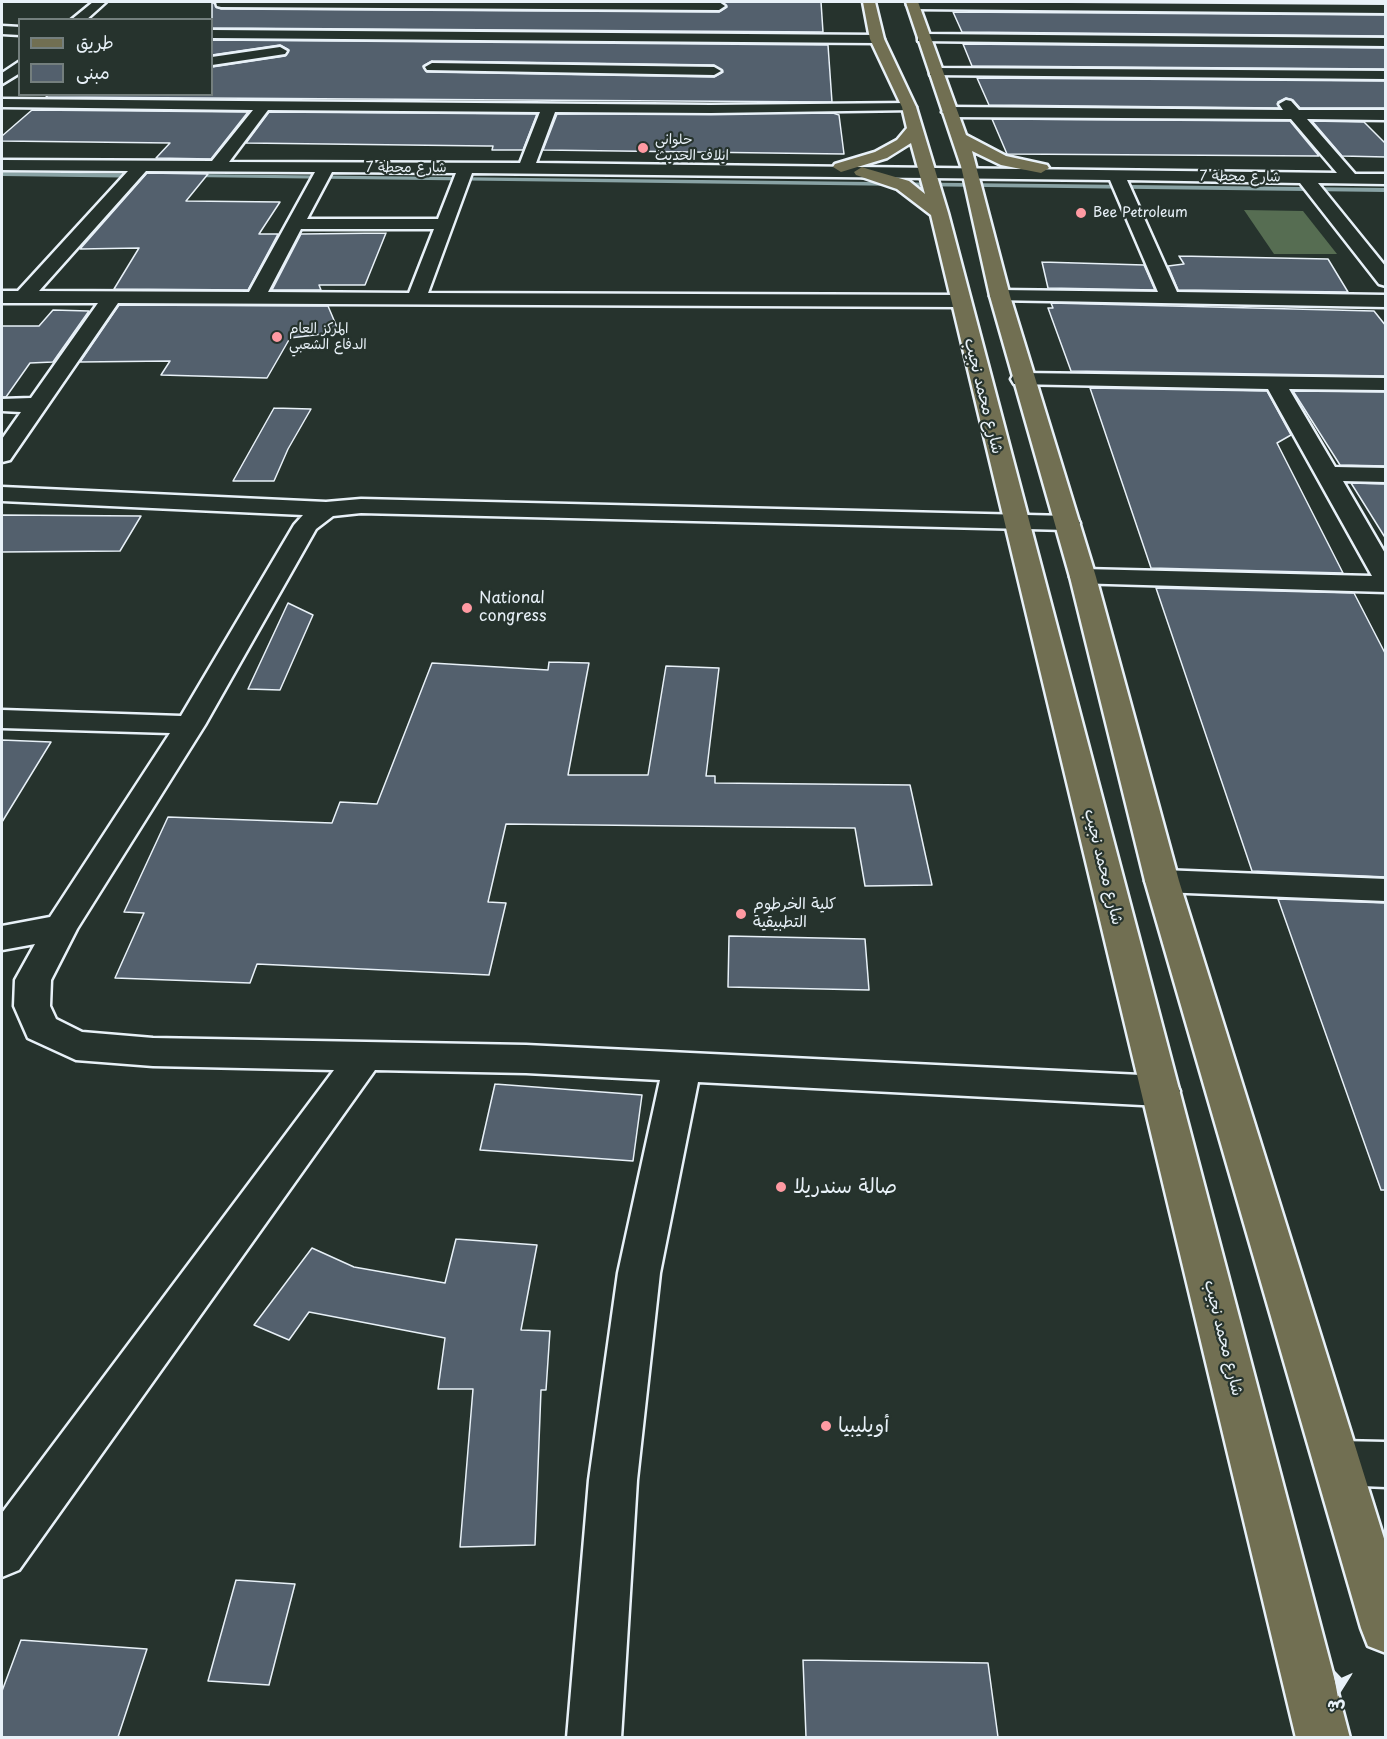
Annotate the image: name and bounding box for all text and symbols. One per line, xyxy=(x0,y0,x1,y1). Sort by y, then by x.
legend xyxy=(18,18,213,96)
text: طريق xyxy=(76,28,114,55)
text: مبنى xyxy=(76,58,110,85)
place label: حلواني ايلاف الحديث xyxy=(655,132,729,164)
marker: حلواني ايلاف الحديث xyxy=(636,141,650,155)
street label: شارع محطة 7 xyxy=(365,160,447,176)
street label: شارع محطة 7 xyxy=(1199,168,1281,186)
place label: Bee Petroleum xyxy=(1093,205,1188,221)
marker: Bee Petroleum xyxy=(1074,206,1088,220)
place label: المركز العام الدفاع الشعبي xyxy=(289,321,367,354)
marker: المركز العام الدفاع الشعبي xyxy=(270,330,284,344)
street label: شارع محمد نجيب xyxy=(959,336,1007,456)
place label: National congress xyxy=(479,589,546,627)
marker: National congress xyxy=(460,601,474,615)
street label: شارع محمد نجيب xyxy=(1079,807,1127,927)
place label: كلية الخرطوم التطبيقية xyxy=(753,895,836,933)
marker: كلية الخرطوم التطبيقية xyxy=(734,907,748,921)
place label: صالة سندريلا xyxy=(793,1175,897,1199)
marker: صالة سندريلا xyxy=(774,1180,788,1194)
street label: شارع محمد نجيب xyxy=(1199,1278,1247,1398)
place label: أويليبيا xyxy=(838,1414,889,1438)
marker: أويليبيا xyxy=(819,1419,833,1433)
north arrow xyxy=(1309,1661,1369,1721)
text: ش xyxy=(1325,1695,1347,1722)

